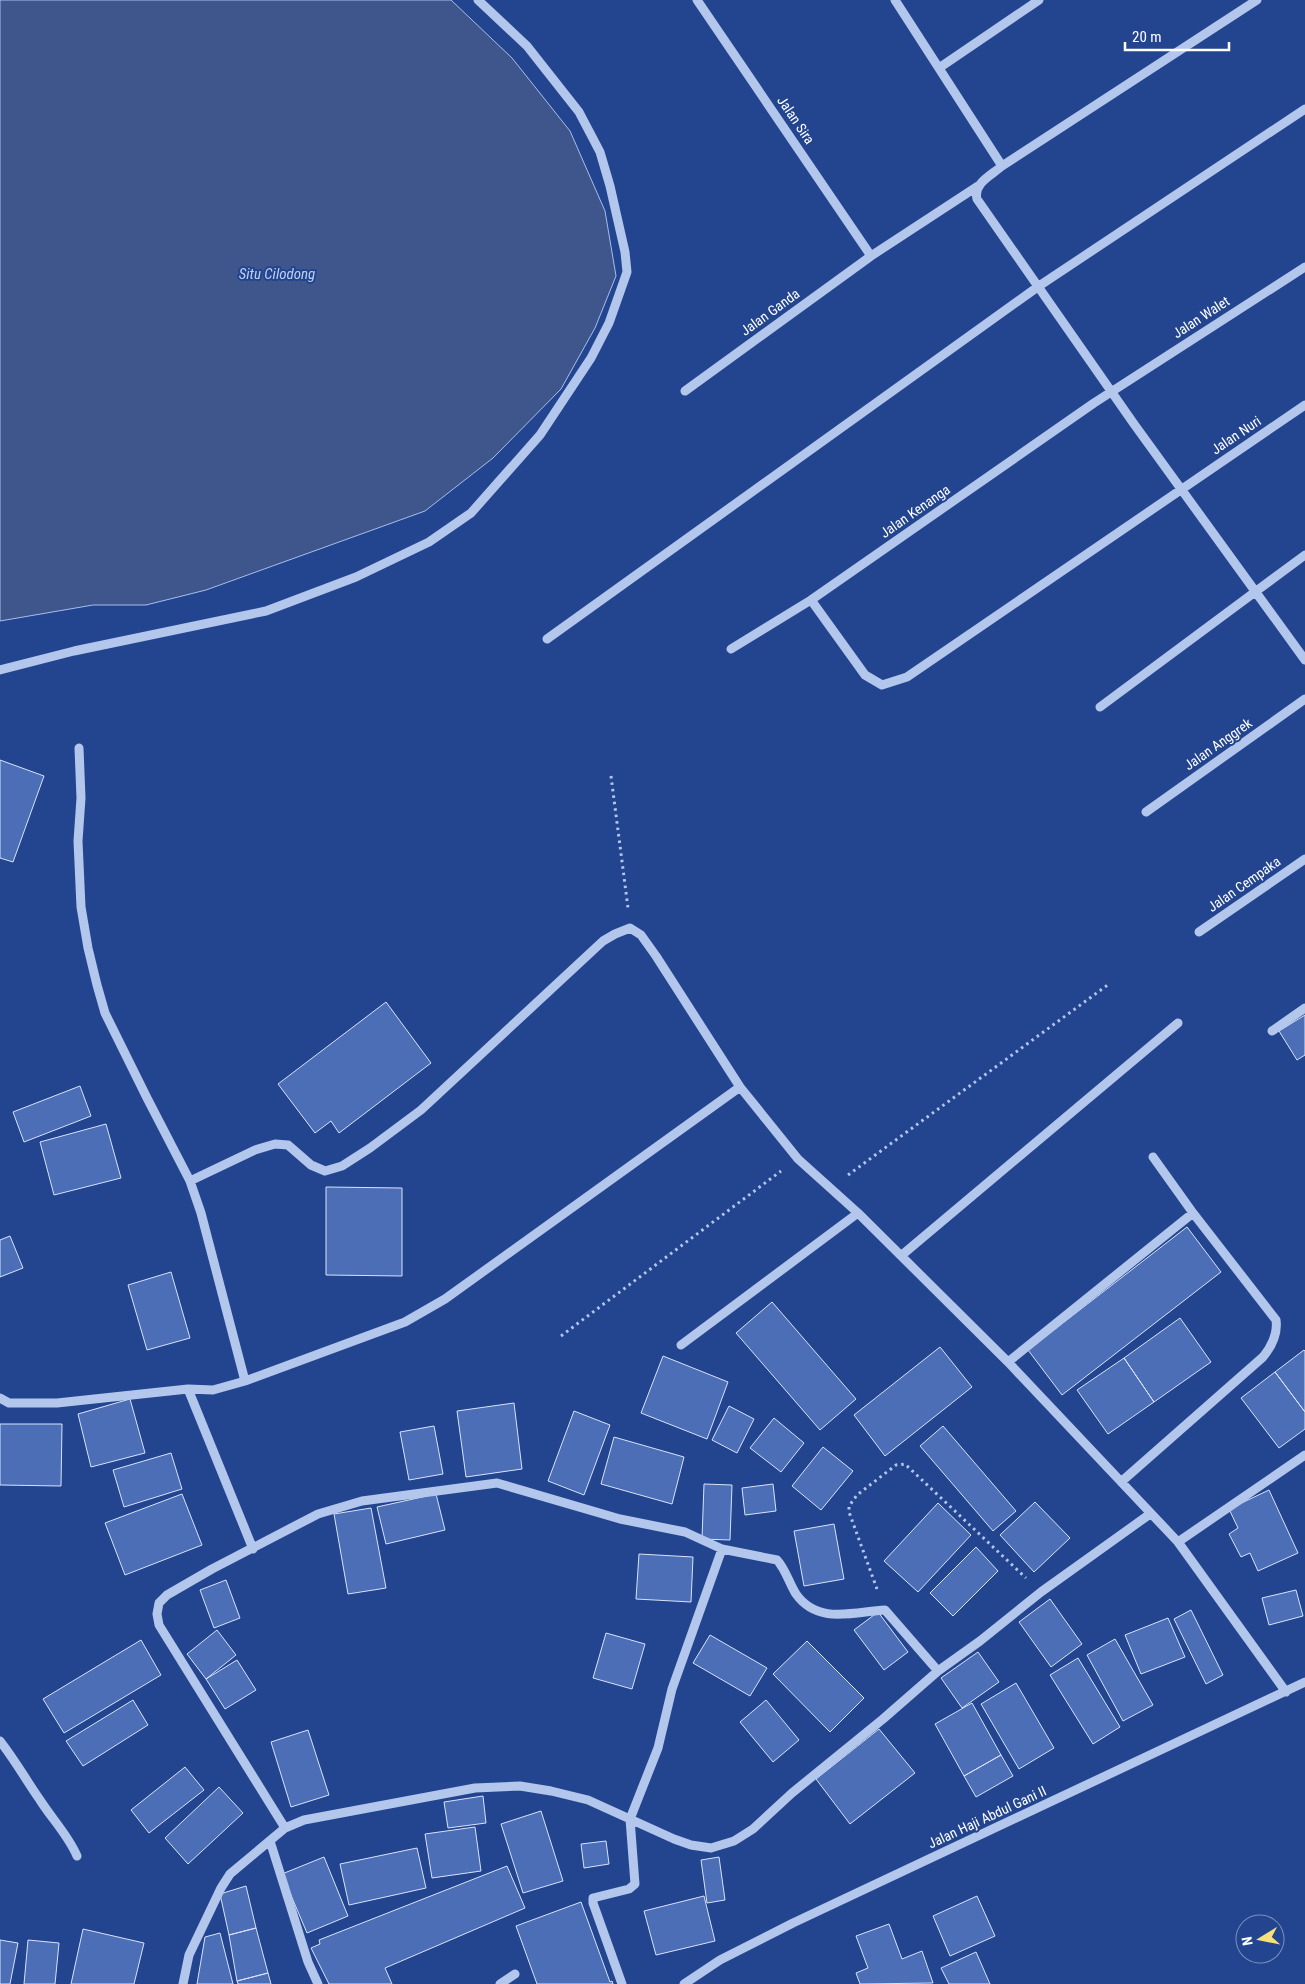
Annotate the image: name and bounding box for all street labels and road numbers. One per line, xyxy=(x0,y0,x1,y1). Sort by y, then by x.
street label: Jalan Sira xyxy=(774,93,818,147)
street label: Jalan Ganda xyxy=(737,285,803,339)
street label: Jalan Walet xyxy=(1170,293,1232,341)
street label: Jalan Nuri xyxy=(1208,413,1264,457)
street label: Jalan Kenanga xyxy=(877,481,953,541)
street label: Jalan Anggrek xyxy=(1181,714,1256,773)
street label: Jalan Cempaka xyxy=(1205,853,1283,915)
street label: Jalan Haji Abdul Gani II xyxy=(925,1783,1049,1851)

